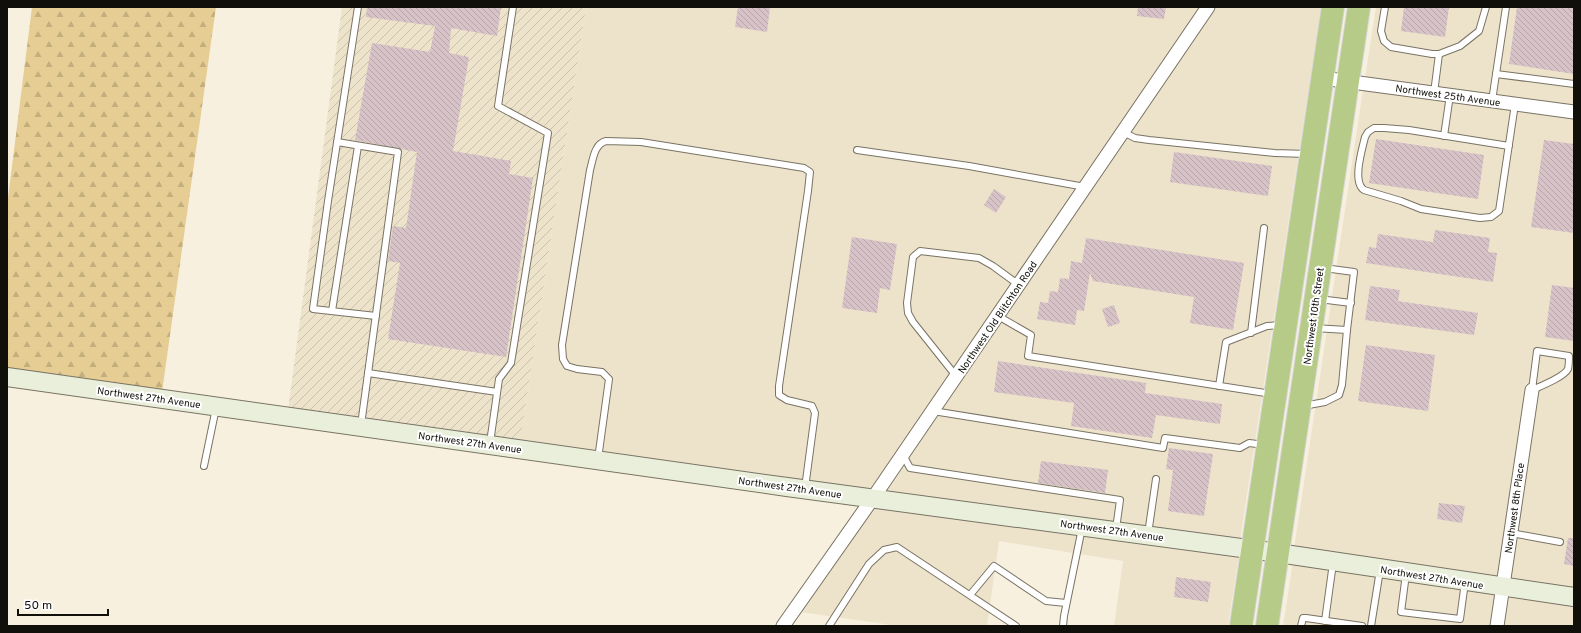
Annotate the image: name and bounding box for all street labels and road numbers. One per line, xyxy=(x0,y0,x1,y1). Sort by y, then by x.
street label: Northwest 25th Avenue xyxy=(1395,83,1501,110)
street label: Northwest Old Blitchton Road xyxy=(956,259,1041,377)
street label: Northwest 10th Street xyxy=(1301,267,1328,366)
street label: Northwest 27th Avenue xyxy=(96,385,201,412)
street label: Northwest 27th Avenue xyxy=(417,430,522,457)
street label: Northwest 8th Place xyxy=(1503,462,1528,554)
street label: Northwest 27th Avenue xyxy=(737,475,842,502)
street label: Northwest 27th Avenue xyxy=(1059,518,1164,545)
street label: Northwest 27th Avenue xyxy=(1379,564,1484,593)

